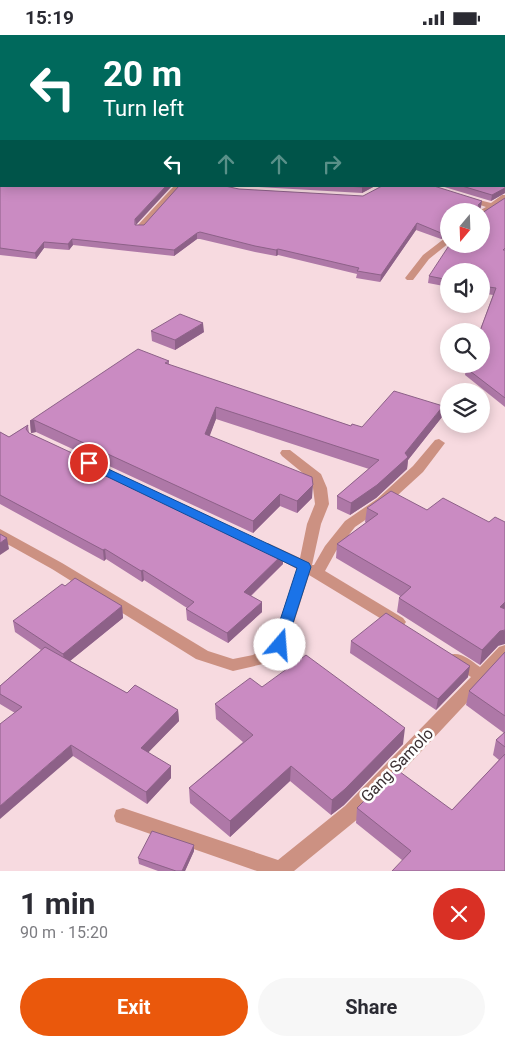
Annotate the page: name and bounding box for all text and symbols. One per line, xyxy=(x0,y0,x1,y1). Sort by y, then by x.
text: 15:19 xyxy=(25,6,74,29)
text: 20 m xyxy=(103,54,182,95)
icon: left xyxy=(20,55,85,120)
text: Turn left xyxy=(103,96,184,121)
icon: left xyxy=(159,150,187,178)
icon: ahead xyxy=(212,150,240,178)
icon: ahead xyxy=(265,150,293,178)
icon: right xyxy=(318,150,346,178)
north arrow xyxy=(440,203,490,253)
map controls xyxy=(440,203,490,433)
button: sound xyxy=(440,263,490,313)
button: search xyxy=(440,323,490,373)
button: layers xyxy=(440,383,490,433)
pin xyxy=(68,442,110,484)
icon: arrive xyxy=(75,449,103,477)
position arrow xyxy=(253,618,305,670)
street label: Gang Samolo xyxy=(357,724,437,806)
text: 1 min xyxy=(20,886,95,921)
button: close xyxy=(433,888,485,940)
text: 90 m · 15:20 xyxy=(20,923,108,942)
button: Exit xyxy=(20,978,248,1036)
button: Share xyxy=(258,978,485,1036)

